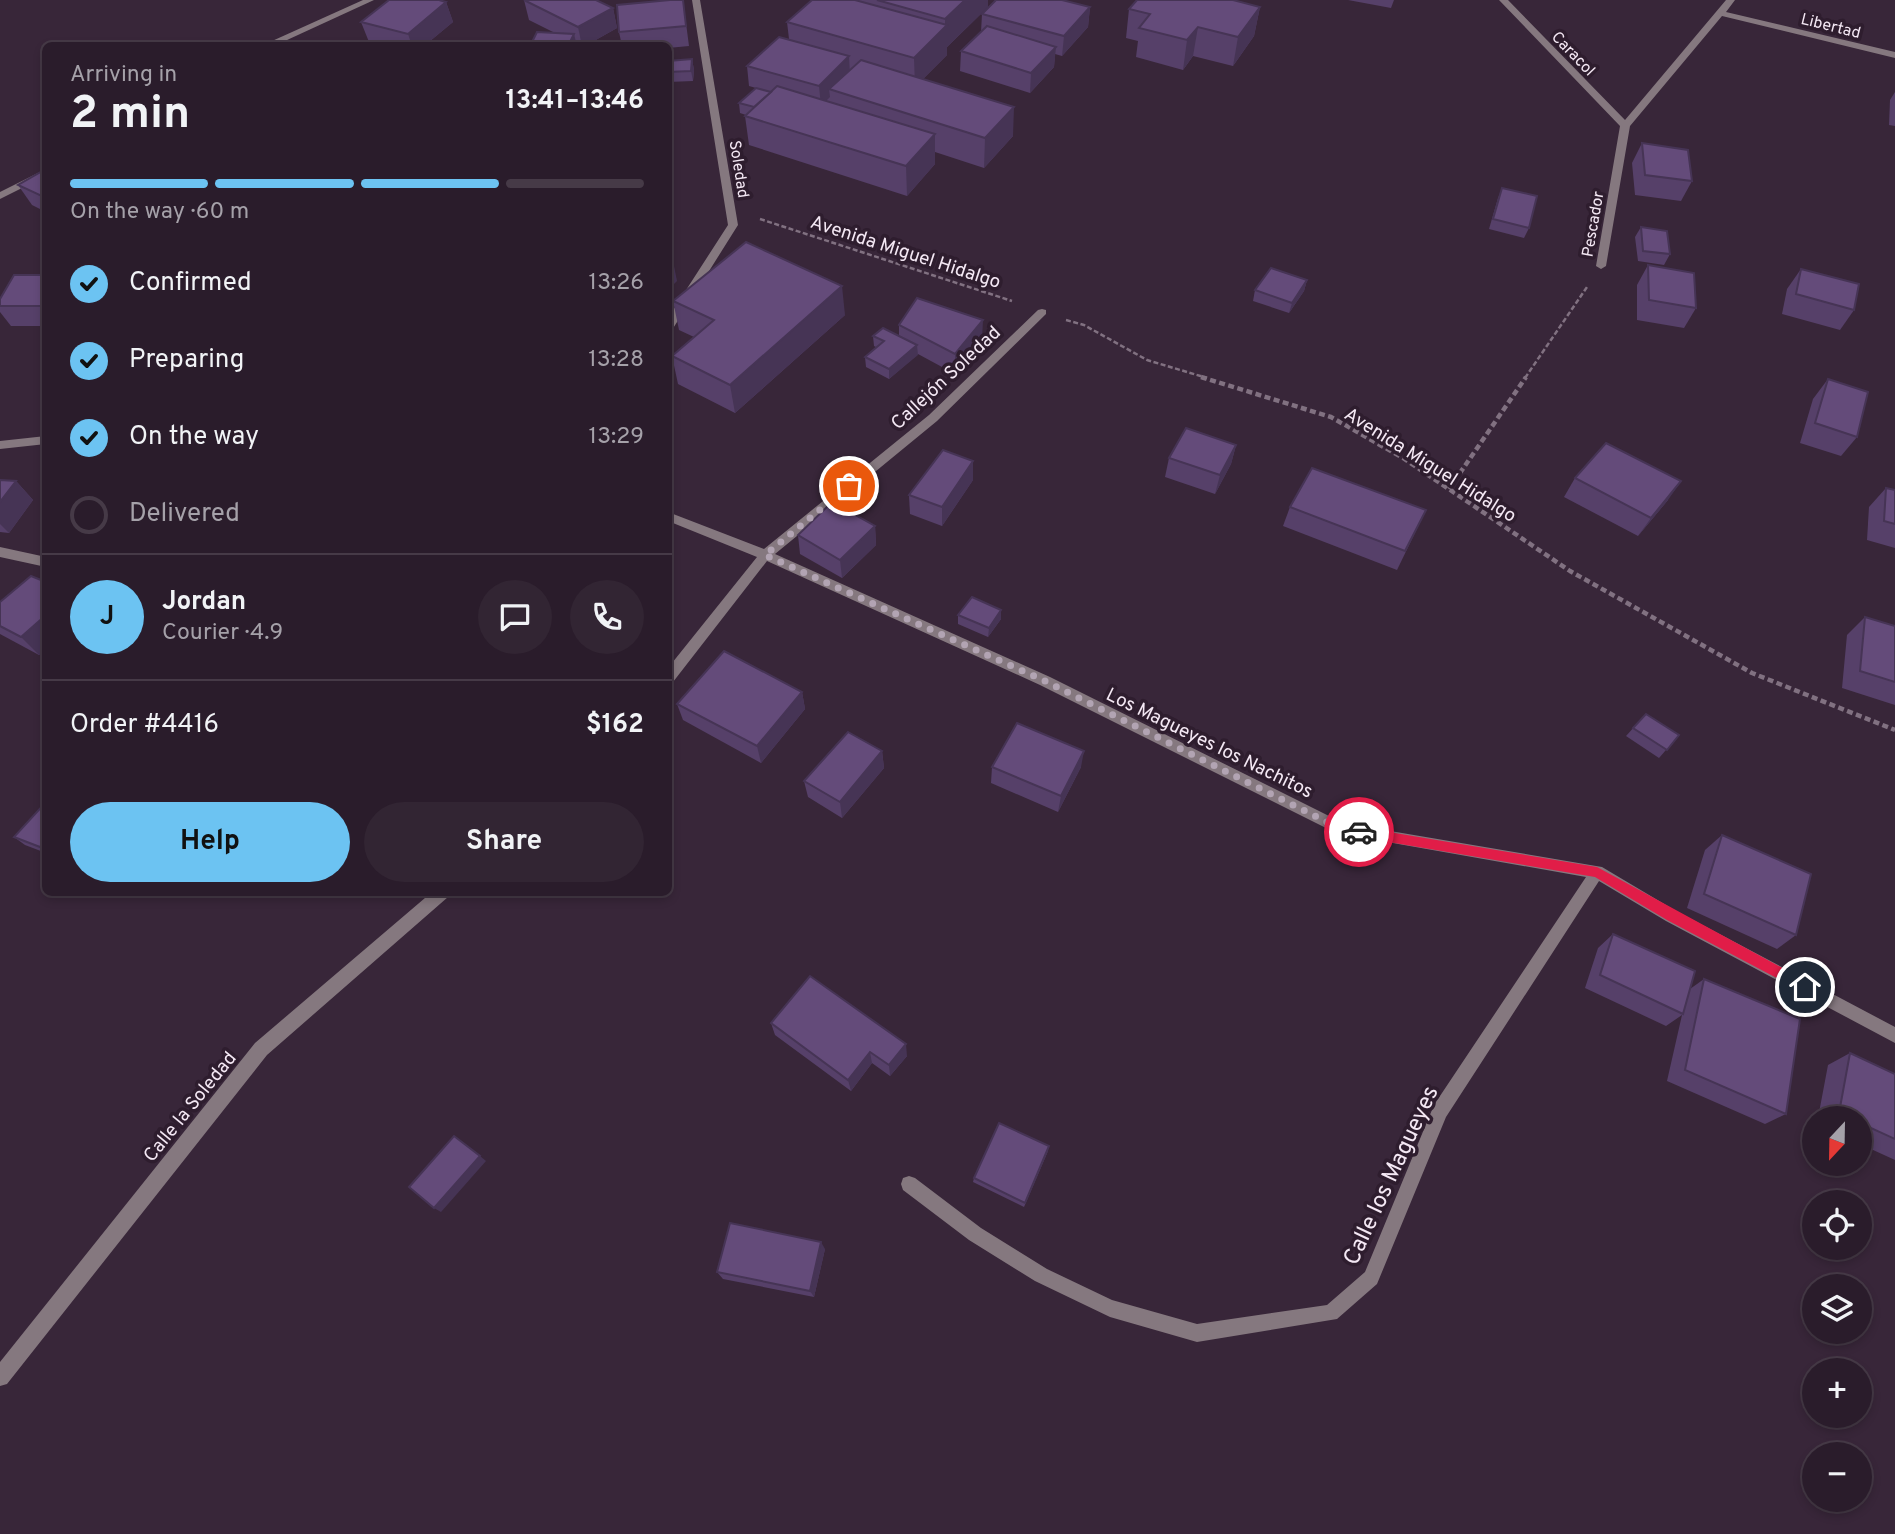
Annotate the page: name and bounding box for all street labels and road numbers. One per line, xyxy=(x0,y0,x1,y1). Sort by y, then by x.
street label: Libertad xyxy=(1798,10,1863,44)
street label: Caracol xyxy=(1546,28,1599,81)
street label: Soledad xyxy=(724,139,752,199)
street label: Pescador xyxy=(1578,190,1610,259)
street label: Avenida Miguel Hidalgo xyxy=(807,211,1004,295)
street label: Callejón Soledad xyxy=(886,321,1006,436)
street label: Avenida Miguel Hidalgo xyxy=(1339,403,1521,529)
street label: Los Magueyes los Nachitos xyxy=(1102,683,1316,804)
street label: Calle la Soledad xyxy=(139,1047,242,1167)
street label: Calle los Magueyes xyxy=(1338,1082,1447,1270)

